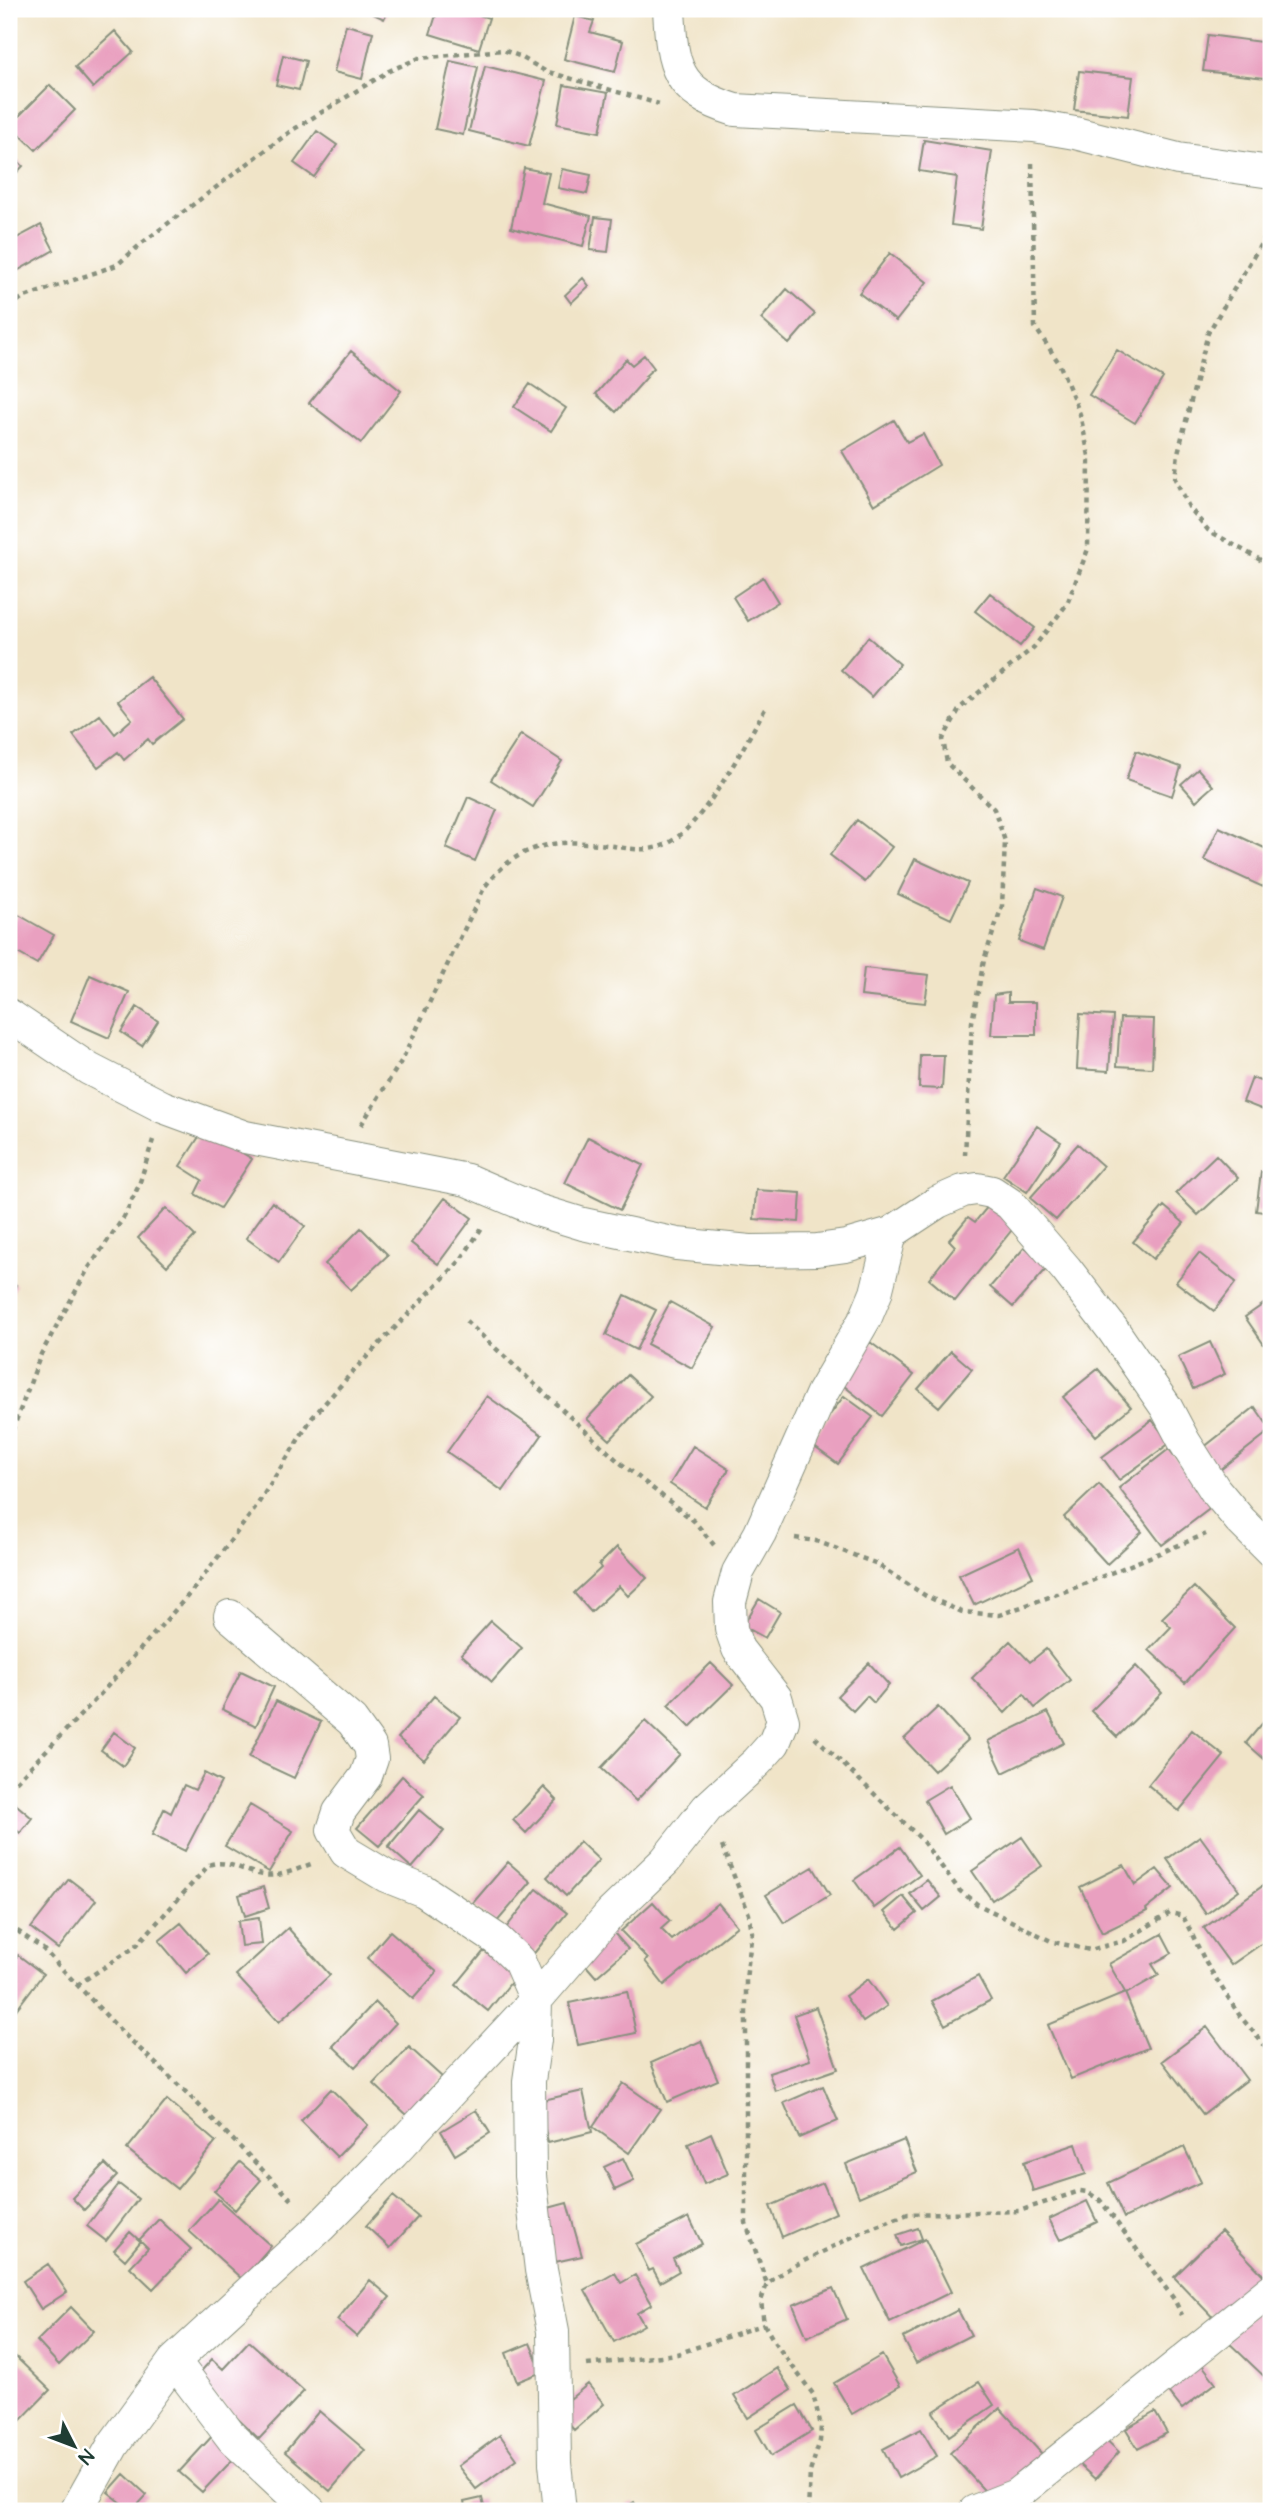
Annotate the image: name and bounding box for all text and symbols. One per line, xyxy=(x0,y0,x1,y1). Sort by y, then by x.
north arrow xyxy=(38,2412,108,2482)
text: N xyxy=(71,2443,100,2470)

